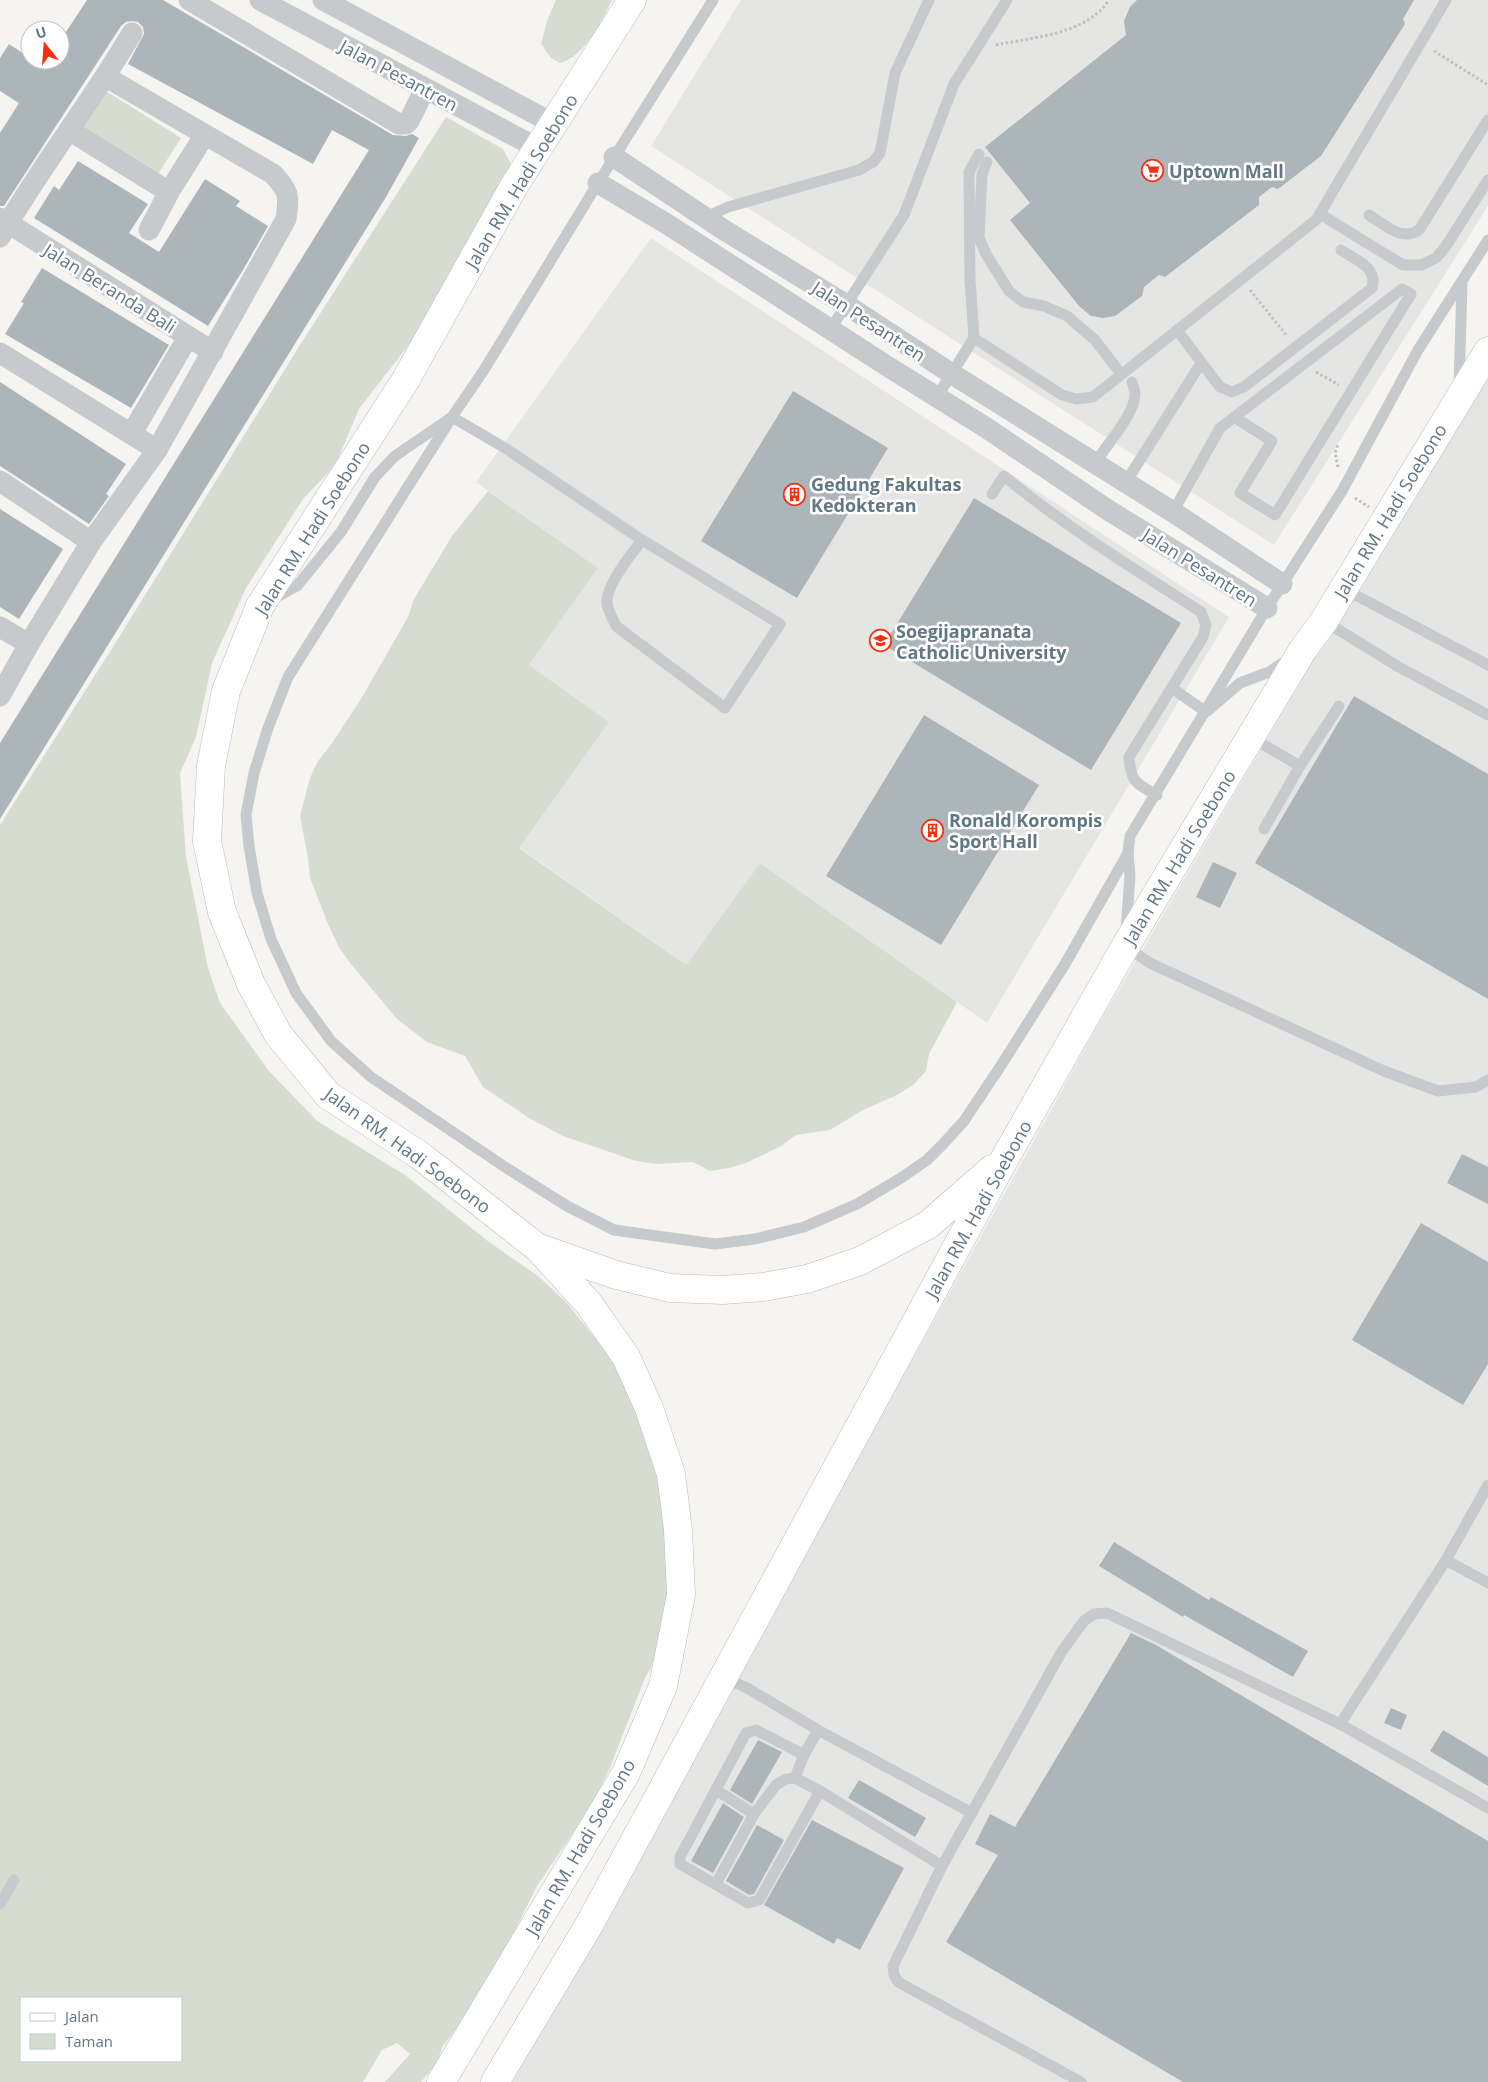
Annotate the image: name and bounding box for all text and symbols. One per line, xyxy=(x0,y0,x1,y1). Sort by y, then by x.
north arrow xyxy=(20,20,70,70)
text: U xyxy=(33,21,49,43)
street label: Jalan Pesantren xyxy=(334,33,462,116)
street label: Jalan RM. Hadi Soebono xyxy=(458,89,583,275)
supermarket icon: Uptown Mall xyxy=(1141,159,1165,183)
place label: Uptown Mall xyxy=(1169,159,1284,183)
street label: Jalan Beranda Bali xyxy=(38,237,181,338)
street label: Jalan Pesantren xyxy=(806,274,930,367)
street label: Jalan RM. Hadi Soebono xyxy=(1327,419,1452,605)
street label: Jalan RM. Hadi Soebono xyxy=(248,437,375,621)
place label: Gedung Fakultas Kedokteran xyxy=(811,472,961,517)
building icon: Gedung Fakultas Kedokteran xyxy=(783,482,807,506)
street label: Jalan Pesantren xyxy=(1137,521,1262,612)
place label: Soegijapranata Catholic University xyxy=(896,619,1067,664)
school or university icon: Soegijapranata Catholic University xyxy=(868,629,892,653)
street label: Jalan RM. Hadi Soebono xyxy=(1116,765,1241,951)
place label: Ronald Korompis Sport Hall xyxy=(949,808,1102,853)
building icon: Ronald Korompis Sport Hall xyxy=(921,818,945,842)
street label: Jalan RM. Hadi Soebono xyxy=(318,1080,496,1218)
street label: Jalan RM. Hadi Soebono xyxy=(918,1116,1037,1304)
street label: Jalan RM. Hadi Soebono xyxy=(519,1754,640,1941)
legend xyxy=(20,1997,182,2062)
text: Jalan xyxy=(63,2006,99,2026)
text: Taman xyxy=(65,2031,113,2051)

